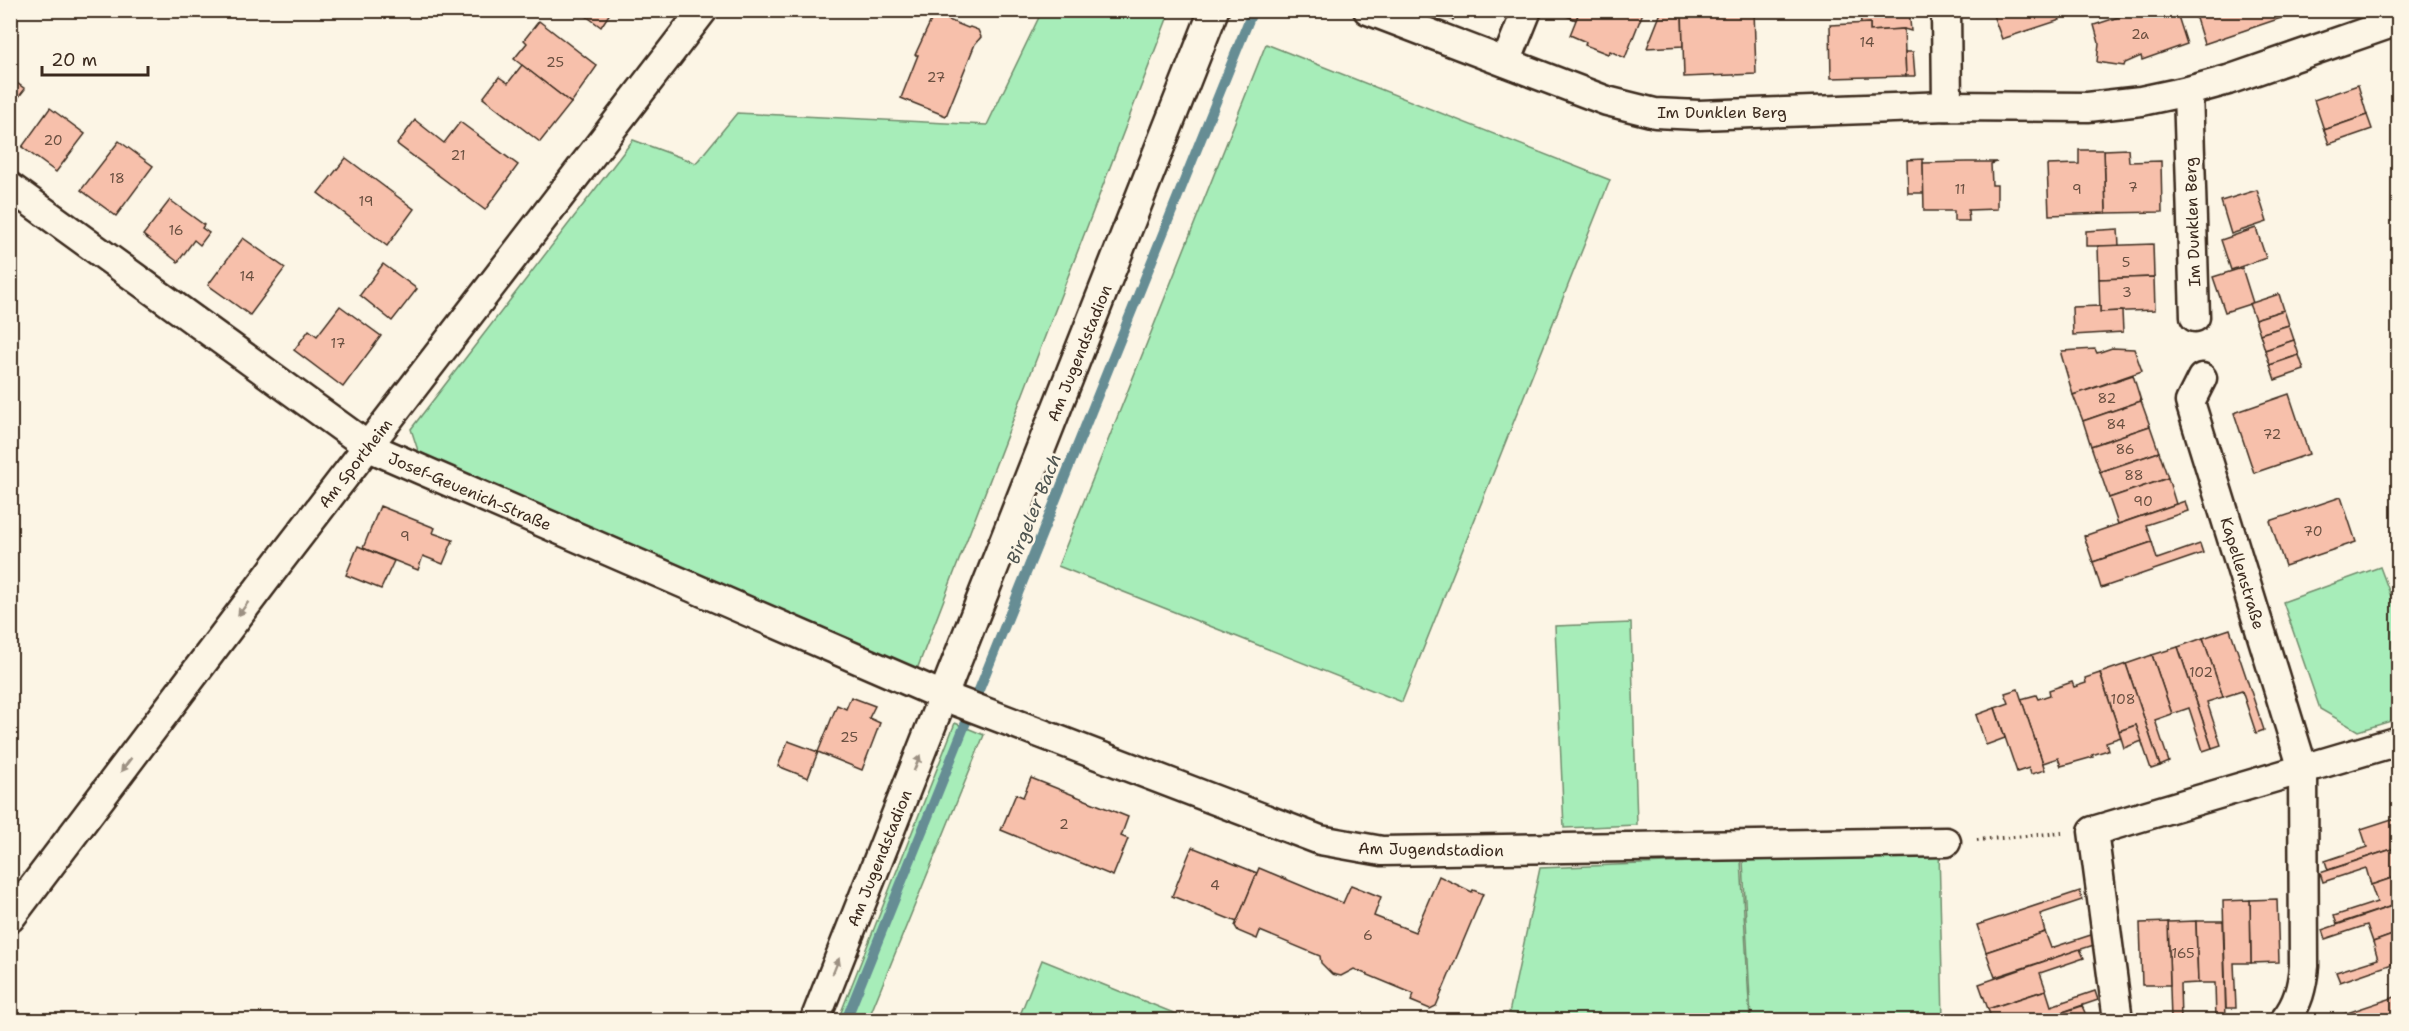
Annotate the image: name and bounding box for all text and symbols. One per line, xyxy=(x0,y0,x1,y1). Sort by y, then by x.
house number: 2a xyxy=(2131,25,2149,43)
house number: 14 xyxy=(1859,33,1875,51)
scale bar xyxy=(42,39,148,77)
text: 20 m xyxy=(51,48,97,72)
house number: 25 xyxy=(546,53,564,71)
house number: 27 xyxy=(927,68,945,86)
street label: Im Dunklen Berg xyxy=(1657,102,1787,123)
house number: 20 xyxy=(43,131,63,149)
house number: 21 xyxy=(451,146,465,164)
street label: Im Dunklen Berg xyxy=(2180,157,2205,287)
house number: 18 xyxy=(109,169,125,187)
house number: 7 xyxy=(2128,178,2138,196)
house number: 11 xyxy=(1954,180,1966,198)
house number: 9 xyxy=(2072,180,2082,198)
house number: 19 xyxy=(358,192,374,210)
house number: 16 xyxy=(168,221,184,239)
house number: 5 xyxy=(2122,253,2130,271)
house number: 14 xyxy=(239,267,255,285)
street label: Am Jugendstadion xyxy=(1042,282,1117,425)
house number: 3 xyxy=(2122,283,2132,301)
house number: 17 xyxy=(331,334,345,352)
house number: 82 xyxy=(2098,389,2116,407)
street label: Am Sportheim xyxy=(314,414,397,512)
house number: 84 xyxy=(2106,415,2126,433)
house number: 72 xyxy=(2263,425,2281,443)
house number: 86 xyxy=(2115,440,2135,458)
street label: Josef-Geuenich-Straße xyxy=(385,448,555,535)
water label: Birgeler Bach xyxy=(1001,450,1067,568)
house number: 88 xyxy=(2124,466,2144,484)
house number: 90 xyxy=(2133,492,2153,510)
street label: Kapellenstraße xyxy=(2215,514,2270,632)
house number: 70 xyxy=(2303,522,2323,540)
house number: 9 xyxy=(400,527,410,545)
one-way arrow xyxy=(237,602,249,617)
house number: 102 xyxy=(2189,663,2213,681)
house number: 108 xyxy=(2111,690,2135,708)
house number: 25 xyxy=(840,728,858,746)
one-way arrow xyxy=(913,754,922,772)
one-way arrow xyxy=(120,758,132,773)
street label: Am Jugendstadion xyxy=(842,787,917,930)
house number: 2 xyxy=(1059,815,1069,833)
street label: Am Jugendstadion xyxy=(1358,838,1504,861)
house number: 4 xyxy=(1210,876,1220,894)
house number: 6 xyxy=(1363,926,1373,944)
house number: 165 xyxy=(2171,944,2195,962)
one-way arrow xyxy=(832,957,842,975)

